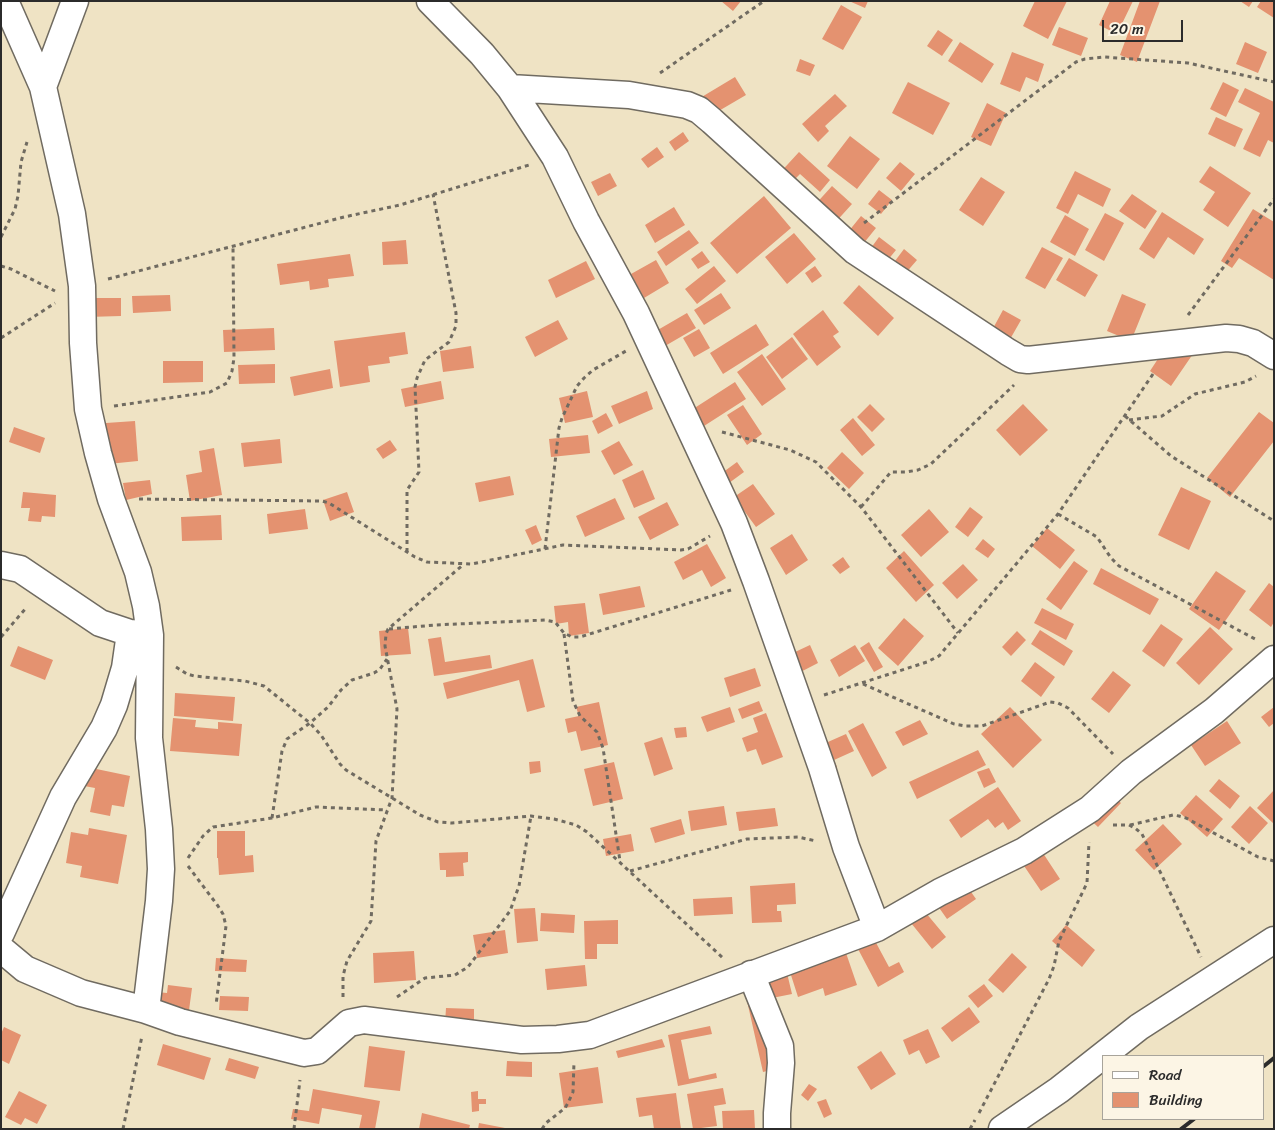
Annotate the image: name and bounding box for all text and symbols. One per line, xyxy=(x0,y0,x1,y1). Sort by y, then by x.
scale bar xyxy=(1105,10,1186,42)
text: 20 m xyxy=(1110,16,1144,42)
legend xyxy=(1102,1055,1265,1120)
text: Road xyxy=(1149,1062,1181,1088)
text: Building xyxy=(1149,1087,1203,1113)

